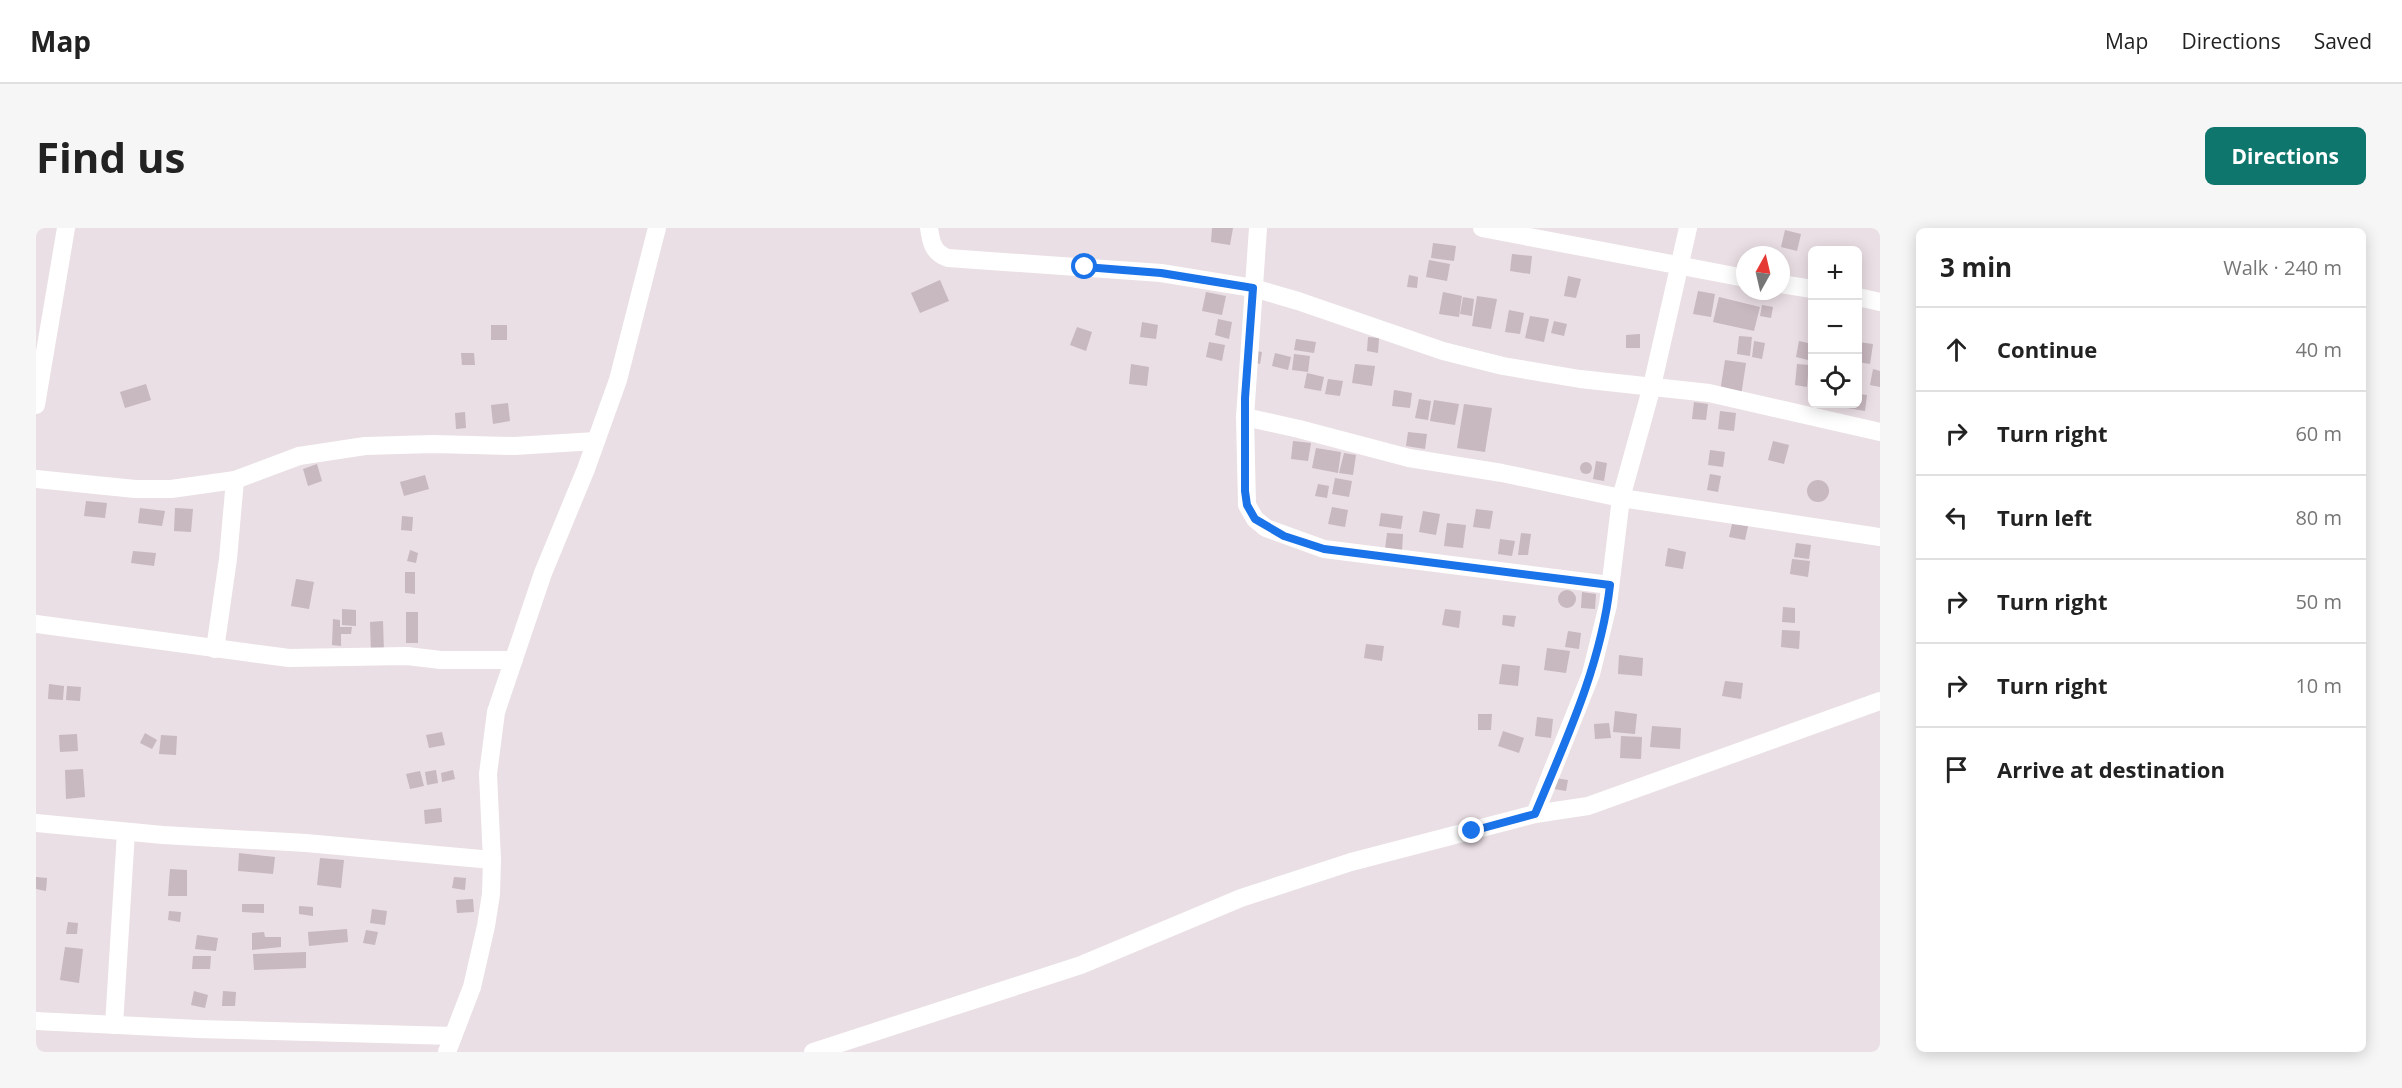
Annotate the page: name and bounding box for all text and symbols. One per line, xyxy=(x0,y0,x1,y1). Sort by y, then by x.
text: Map xyxy=(30,22,91,60)
text: Map xyxy=(2105,27,2148,55)
text: Directions xyxy=(2181,27,2281,55)
text: Saved xyxy=(2314,27,2372,55)
button: Directions xyxy=(2205,127,2366,185)
text: Find us xyxy=(36,128,185,185)
north arrow xyxy=(1736,246,1790,300)
map controls xyxy=(1808,246,1862,408)
button: + xyxy=(1808,246,1862,300)
text: 3 min xyxy=(1940,249,2012,285)
route start xyxy=(1071,253,1097,279)
text: Walk · 240 m xyxy=(2223,254,2342,281)
button: − xyxy=(1808,300,1862,354)
icon: ahead xyxy=(1940,333,1973,366)
text: Continue xyxy=(1997,334,2097,364)
text: 40 m xyxy=(2295,336,2342,363)
button: locate xyxy=(1808,354,1862,408)
icon: right xyxy=(1940,417,1973,450)
text: Turn right xyxy=(1997,418,2108,448)
text: 60 m xyxy=(2295,420,2342,447)
icon: left xyxy=(1940,501,1973,534)
text: Turn left xyxy=(1997,502,2092,532)
text: 80 m xyxy=(2295,504,2342,531)
icon: right xyxy=(1940,585,1973,618)
text: Turn right xyxy=(1997,586,2108,616)
text: 50 m xyxy=(2295,588,2342,615)
icon: right xyxy=(1940,669,1973,702)
text: Turn right xyxy=(1997,670,2108,700)
text: 10 m xyxy=(2295,672,2342,699)
icon: arrive xyxy=(1940,753,1973,786)
text: Arrive at destination xyxy=(1997,754,2225,784)
route end xyxy=(1458,817,1484,843)

